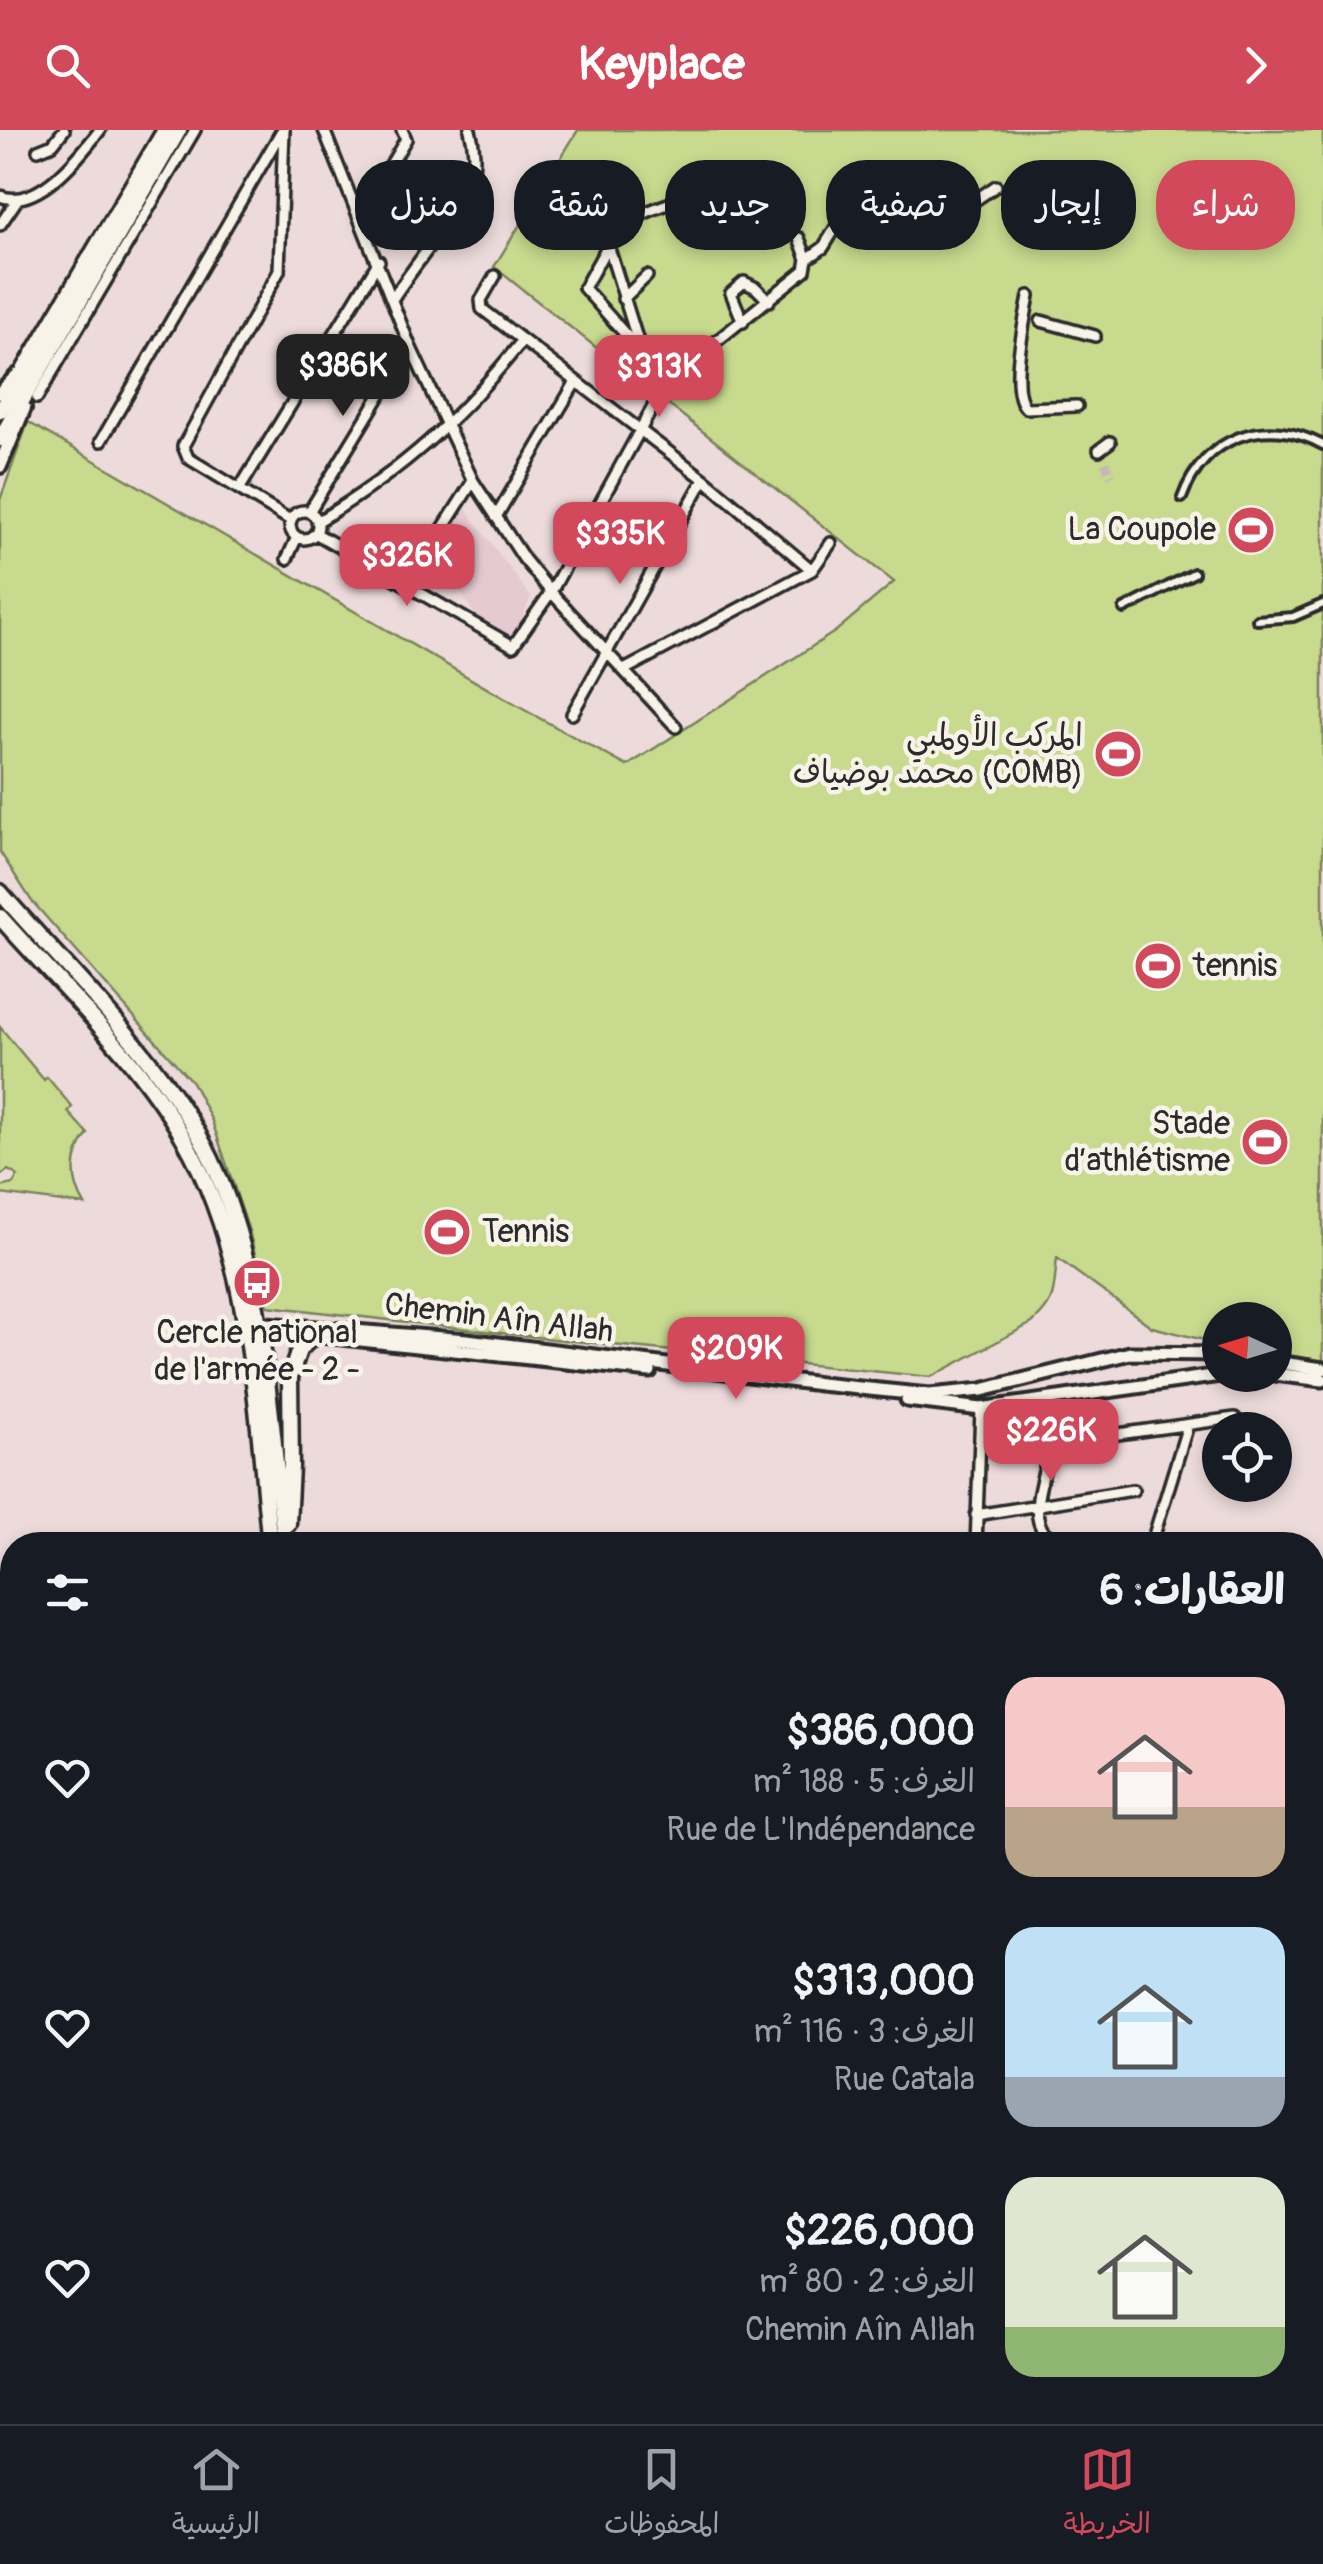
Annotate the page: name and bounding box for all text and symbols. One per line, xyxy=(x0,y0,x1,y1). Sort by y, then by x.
text: Keyplace xyxy=(578,37,745,93)
icon: search xyxy=(40,38,95,93)
icon: forward xyxy=(1228,38,1283,93)
chip: منزل xyxy=(355,160,494,250)
chip: شقة xyxy=(514,160,645,250)
chip: جديد xyxy=(665,160,806,250)
chip: تصفية xyxy=(826,160,981,250)
chip: إيجار xyxy=(1001,160,1136,250)
chip: شراء xyxy=(1156,160,1295,250)
pin: $386K xyxy=(273,334,413,419)
pin: $313K xyxy=(589,335,729,420)
text: $386K xyxy=(298,346,388,386)
text: $313K xyxy=(617,347,701,387)
pin: $335K xyxy=(550,502,690,587)
sports icon: La Coupole xyxy=(1225,504,1277,556)
place label: La Coupole xyxy=(1067,510,1216,550)
text: $335K xyxy=(575,514,665,554)
pin: $326K xyxy=(337,524,477,609)
text: $326K xyxy=(361,536,453,576)
place label: المركب الأولمبي محمد بوضياف (COMB) xyxy=(793,714,1083,793)
sports icon: المركب الأولمبي محمد بوضياف (COMB) xyxy=(1092,728,1144,780)
sports icon: tennis xyxy=(1132,940,1184,992)
place label: tennis xyxy=(1192,946,1277,986)
place label: Stade d’athlétisme xyxy=(1064,1104,1230,1181)
sports icon: Stade d’athlétisme xyxy=(1239,1116,1291,1168)
sports icon: Tennis xyxy=(421,1206,473,1258)
place label: Tennis xyxy=(482,1212,569,1252)
bus stop icon: Cercle national de l'armée - 2 - xyxy=(231,1257,283,1309)
street label: Chemin Aîn Allah xyxy=(382,1284,616,1352)
north arrow xyxy=(1202,1302,1292,1392)
map controls xyxy=(1202,1302,1292,1502)
place label: Cercle national de l'armée - 2 - xyxy=(154,1313,360,1390)
pin: $209K xyxy=(666,1317,806,1402)
text: $209K xyxy=(690,1329,782,1369)
pin: $226K xyxy=(981,1399,1121,1484)
text: $226K xyxy=(1005,1411,1097,1451)
button: locate xyxy=(1202,1412,1292,1502)
icon: filters xyxy=(40,1565,95,1620)
text: العقارات: 6 xyxy=(1100,1565,1285,1617)
text: $386,000 xyxy=(786,1705,975,1757)
icon: home xyxy=(1085,1717,1205,1837)
icon: heart xyxy=(40,1750,95,1805)
text: الغرف: 5 · 188 m² xyxy=(753,1762,975,1802)
text: Rue de L'Indépendance xyxy=(667,1810,975,1850)
text: $313,000 xyxy=(792,1955,975,2007)
icon: home xyxy=(1085,1967,1205,2087)
icon: heart xyxy=(40,2000,95,2055)
text: الغرف: 3 · 116 m² xyxy=(754,2012,975,2052)
text: Rue Catala xyxy=(834,2060,975,2100)
text: $226,000 xyxy=(784,2205,975,2257)
icon: home xyxy=(1085,2217,1205,2337)
icon: heart xyxy=(40,2250,95,2305)
text: الغرف: 2 · 80 m² xyxy=(759,2262,975,2302)
text: Chemin Aîn Allah xyxy=(745,2310,975,2350)
tab: الرئيسية xyxy=(172,2442,260,2548)
tab: المحفوظات xyxy=(604,2442,719,2548)
tab: الخريطة xyxy=(1064,2442,1151,2548)

